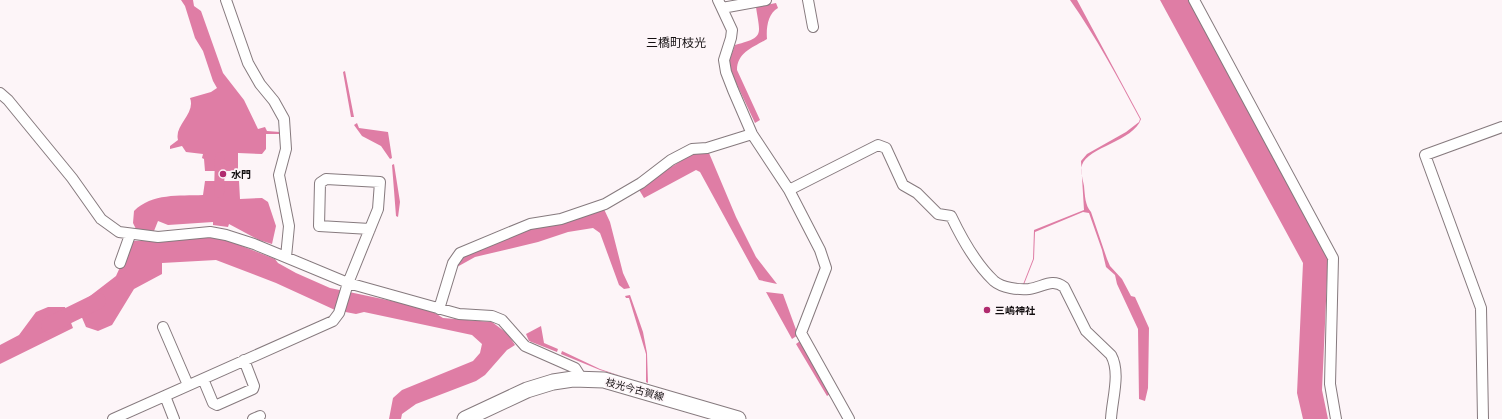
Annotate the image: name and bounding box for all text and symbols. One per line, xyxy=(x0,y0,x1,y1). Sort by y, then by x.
district label: 三橋町枝光 xyxy=(646,36,706,50)
marker: 水門 xyxy=(218,169,228,179)
place label: 水門 xyxy=(231,169,251,181)
marker: 三嶋神社 xyxy=(982,305,992,315)
place label: 三嶋神社 xyxy=(995,305,1036,317)
street label: 枝光今古賀線 xyxy=(604,376,665,404)

